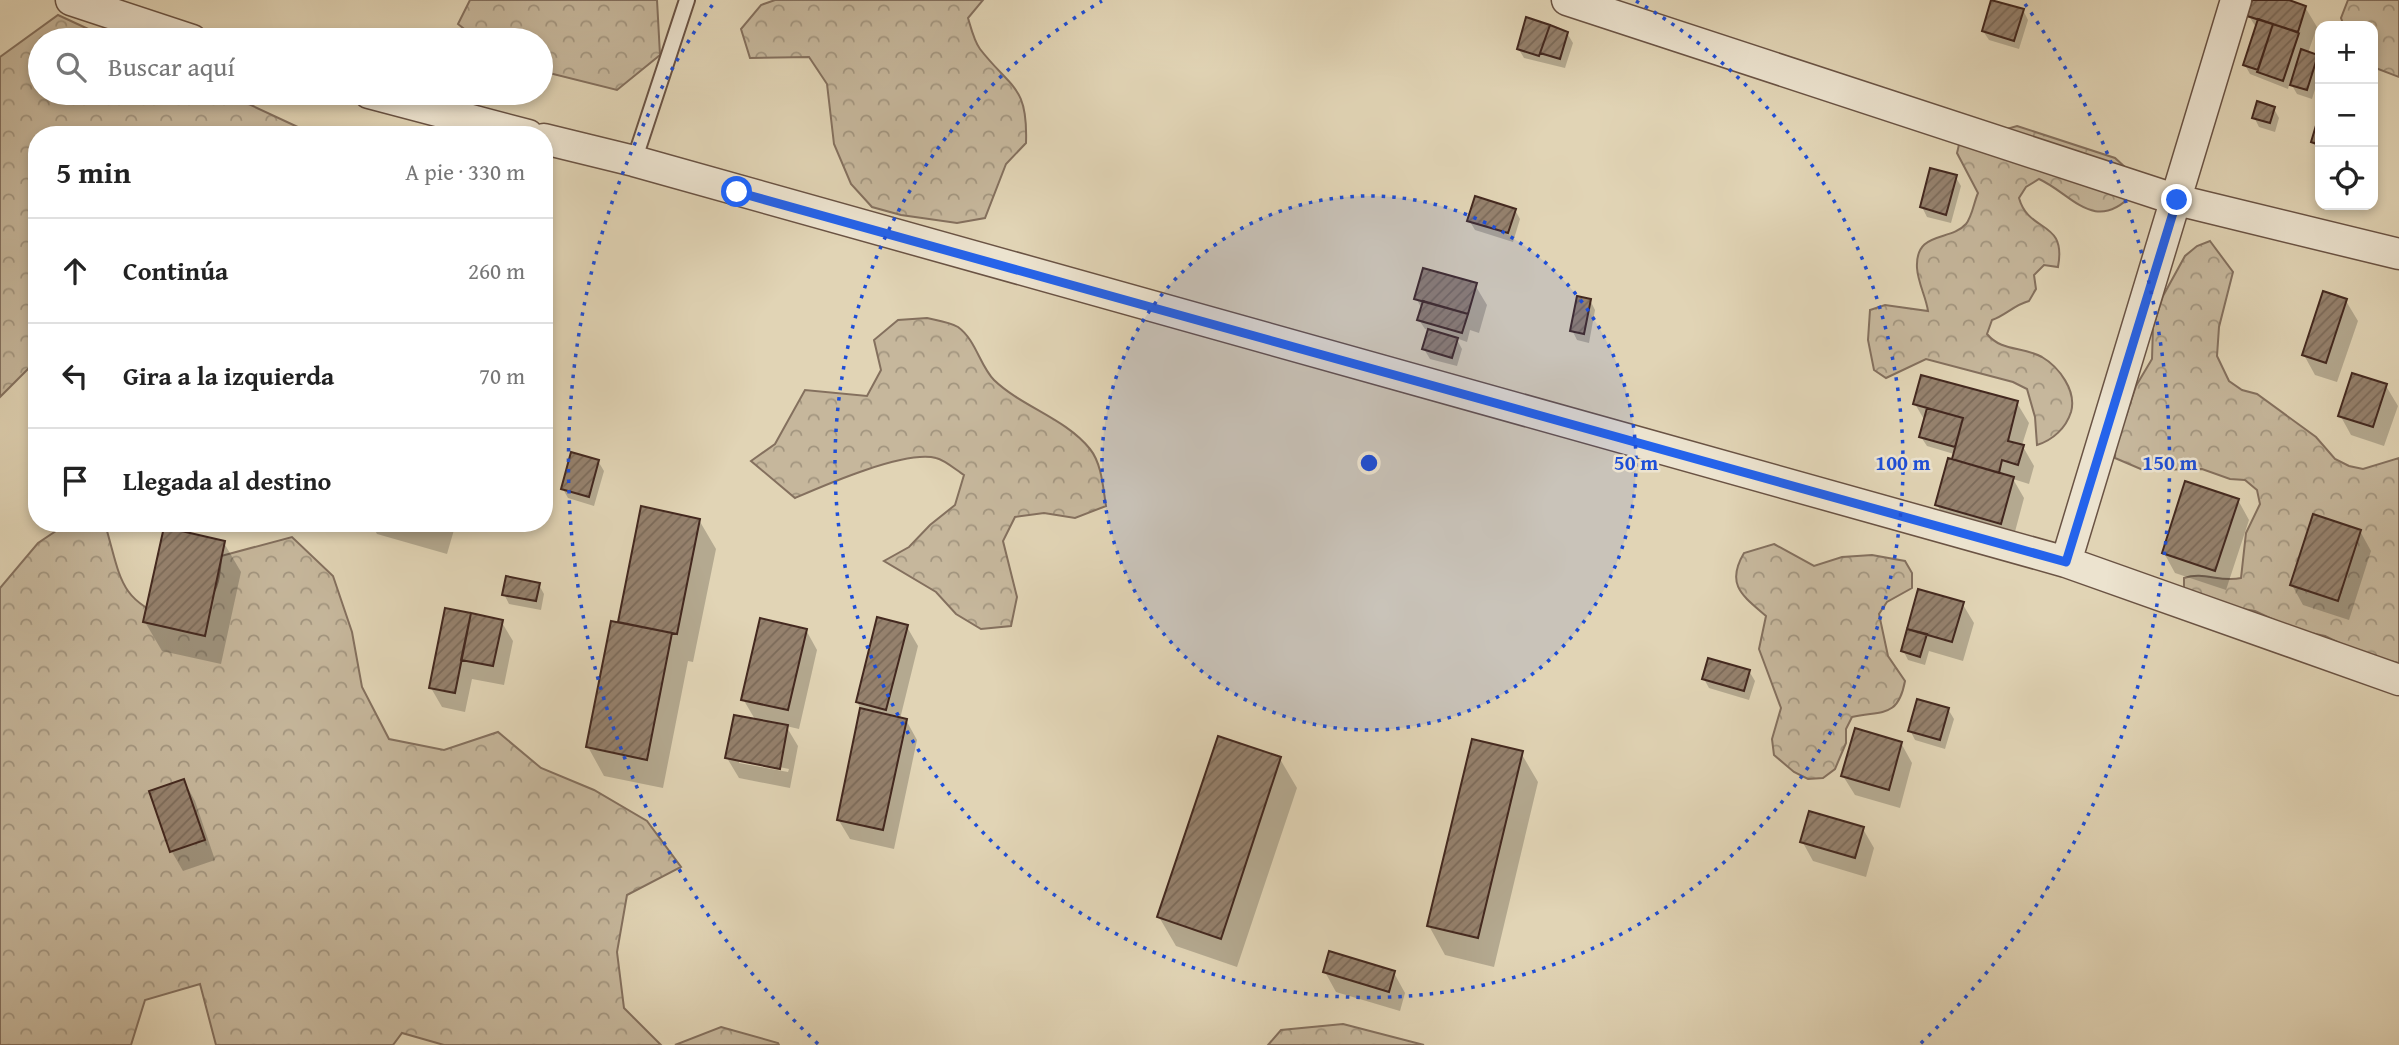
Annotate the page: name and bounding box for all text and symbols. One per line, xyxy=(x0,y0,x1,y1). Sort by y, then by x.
map controls xyxy=(2315,21,2378,210)
button: + xyxy=(2315,21,2378,84)
search box xyxy=(28,28,553,105)
text: Buscar aquí xyxy=(108,47,235,86)
icon: search xyxy=(52,48,90,86)
button: − xyxy=(2315,84,2378,147)
button: locate xyxy=(2315,147,2378,210)
text: 5 min xyxy=(56,150,131,194)
text: A pie · 330 m xyxy=(405,155,525,188)
route start xyxy=(721,176,752,207)
route end xyxy=(2161,184,2192,215)
text: Continúa xyxy=(123,251,228,290)
icon: ahead xyxy=(56,252,94,290)
text: 260 m xyxy=(468,254,525,287)
text: Gira a la izquierda xyxy=(123,356,334,395)
icon: left xyxy=(56,357,94,395)
text: 70 m xyxy=(479,359,525,392)
text: 50 m xyxy=(1614,447,1658,478)
text: 100 m xyxy=(1875,447,1931,478)
text: 150 m xyxy=(2142,447,2198,478)
centre of rings xyxy=(1357,451,1381,475)
text: Llegada al destino xyxy=(123,461,331,500)
icon: arrive xyxy=(56,462,94,500)

